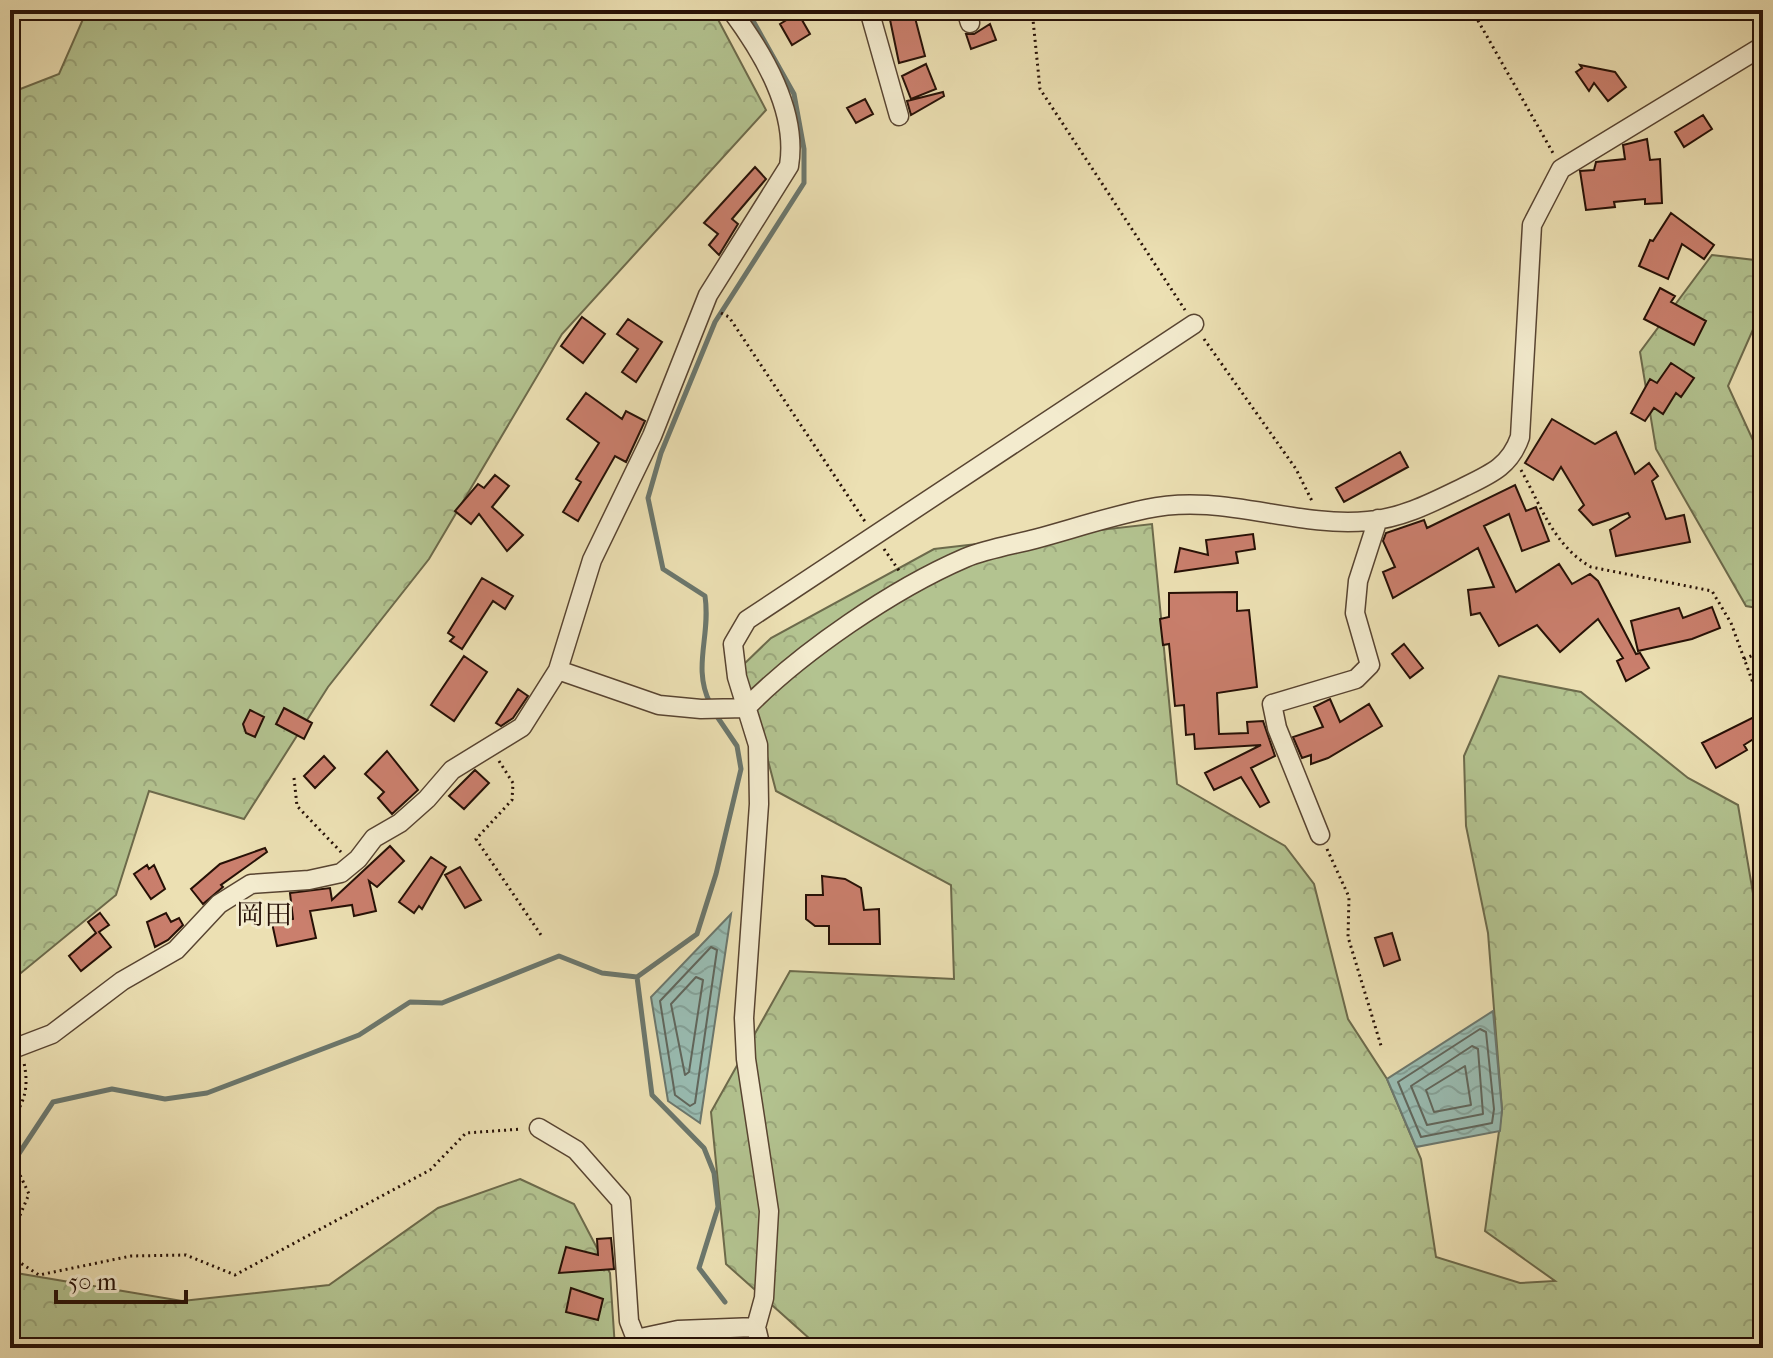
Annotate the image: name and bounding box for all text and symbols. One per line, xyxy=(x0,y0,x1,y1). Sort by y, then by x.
district label: 岡田 xyxy=(236,898,292,931)
scale bar xyxy=(56,1254,186,1304)
text: 50 m xyxy=(68,1268,117,1296)

